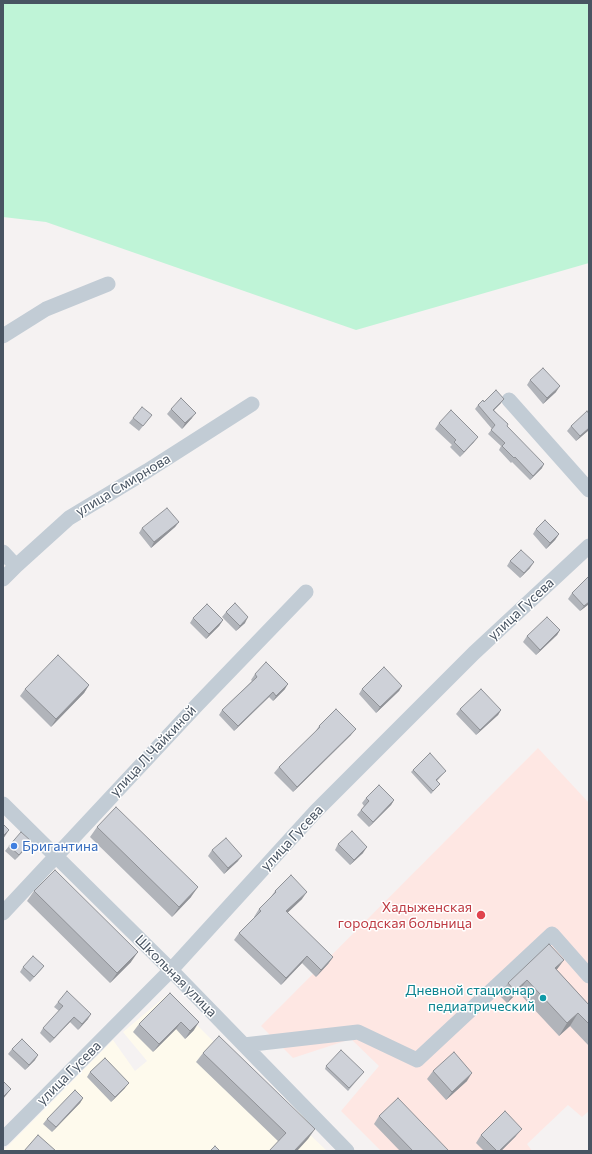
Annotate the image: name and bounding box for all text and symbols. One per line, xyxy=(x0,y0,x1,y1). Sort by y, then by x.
street label: улица Смирнова xyxy=(72,450,174,520)
street label: улица Гусева xyxy=(485,574,557,644)
street label: улица Л.Чайкиной xyxy=(106,702,200,800)
street label: улица Гусева xyxy=(257,802,327,874)
place label: Бригантина xyxy=(22,838,98,854)
marker: Бригантина xyxy=(9,841,19,851)
place label: Хадыженская городская больница xyxy=(338,899,472,932)
marker: Хадыженская городская больница xyxy=(475,909,487,921)
street label: Школьная улица xyxy=(132,932,220,1020)
place label: Дневной стационар педиатрический xyxy=(405,982,535,1014)
marker: Дневной стационар педиатрический xyxy=(538,993,548,1003)
street label: улица Гусева xyxy=(33,1037,105,1109)

